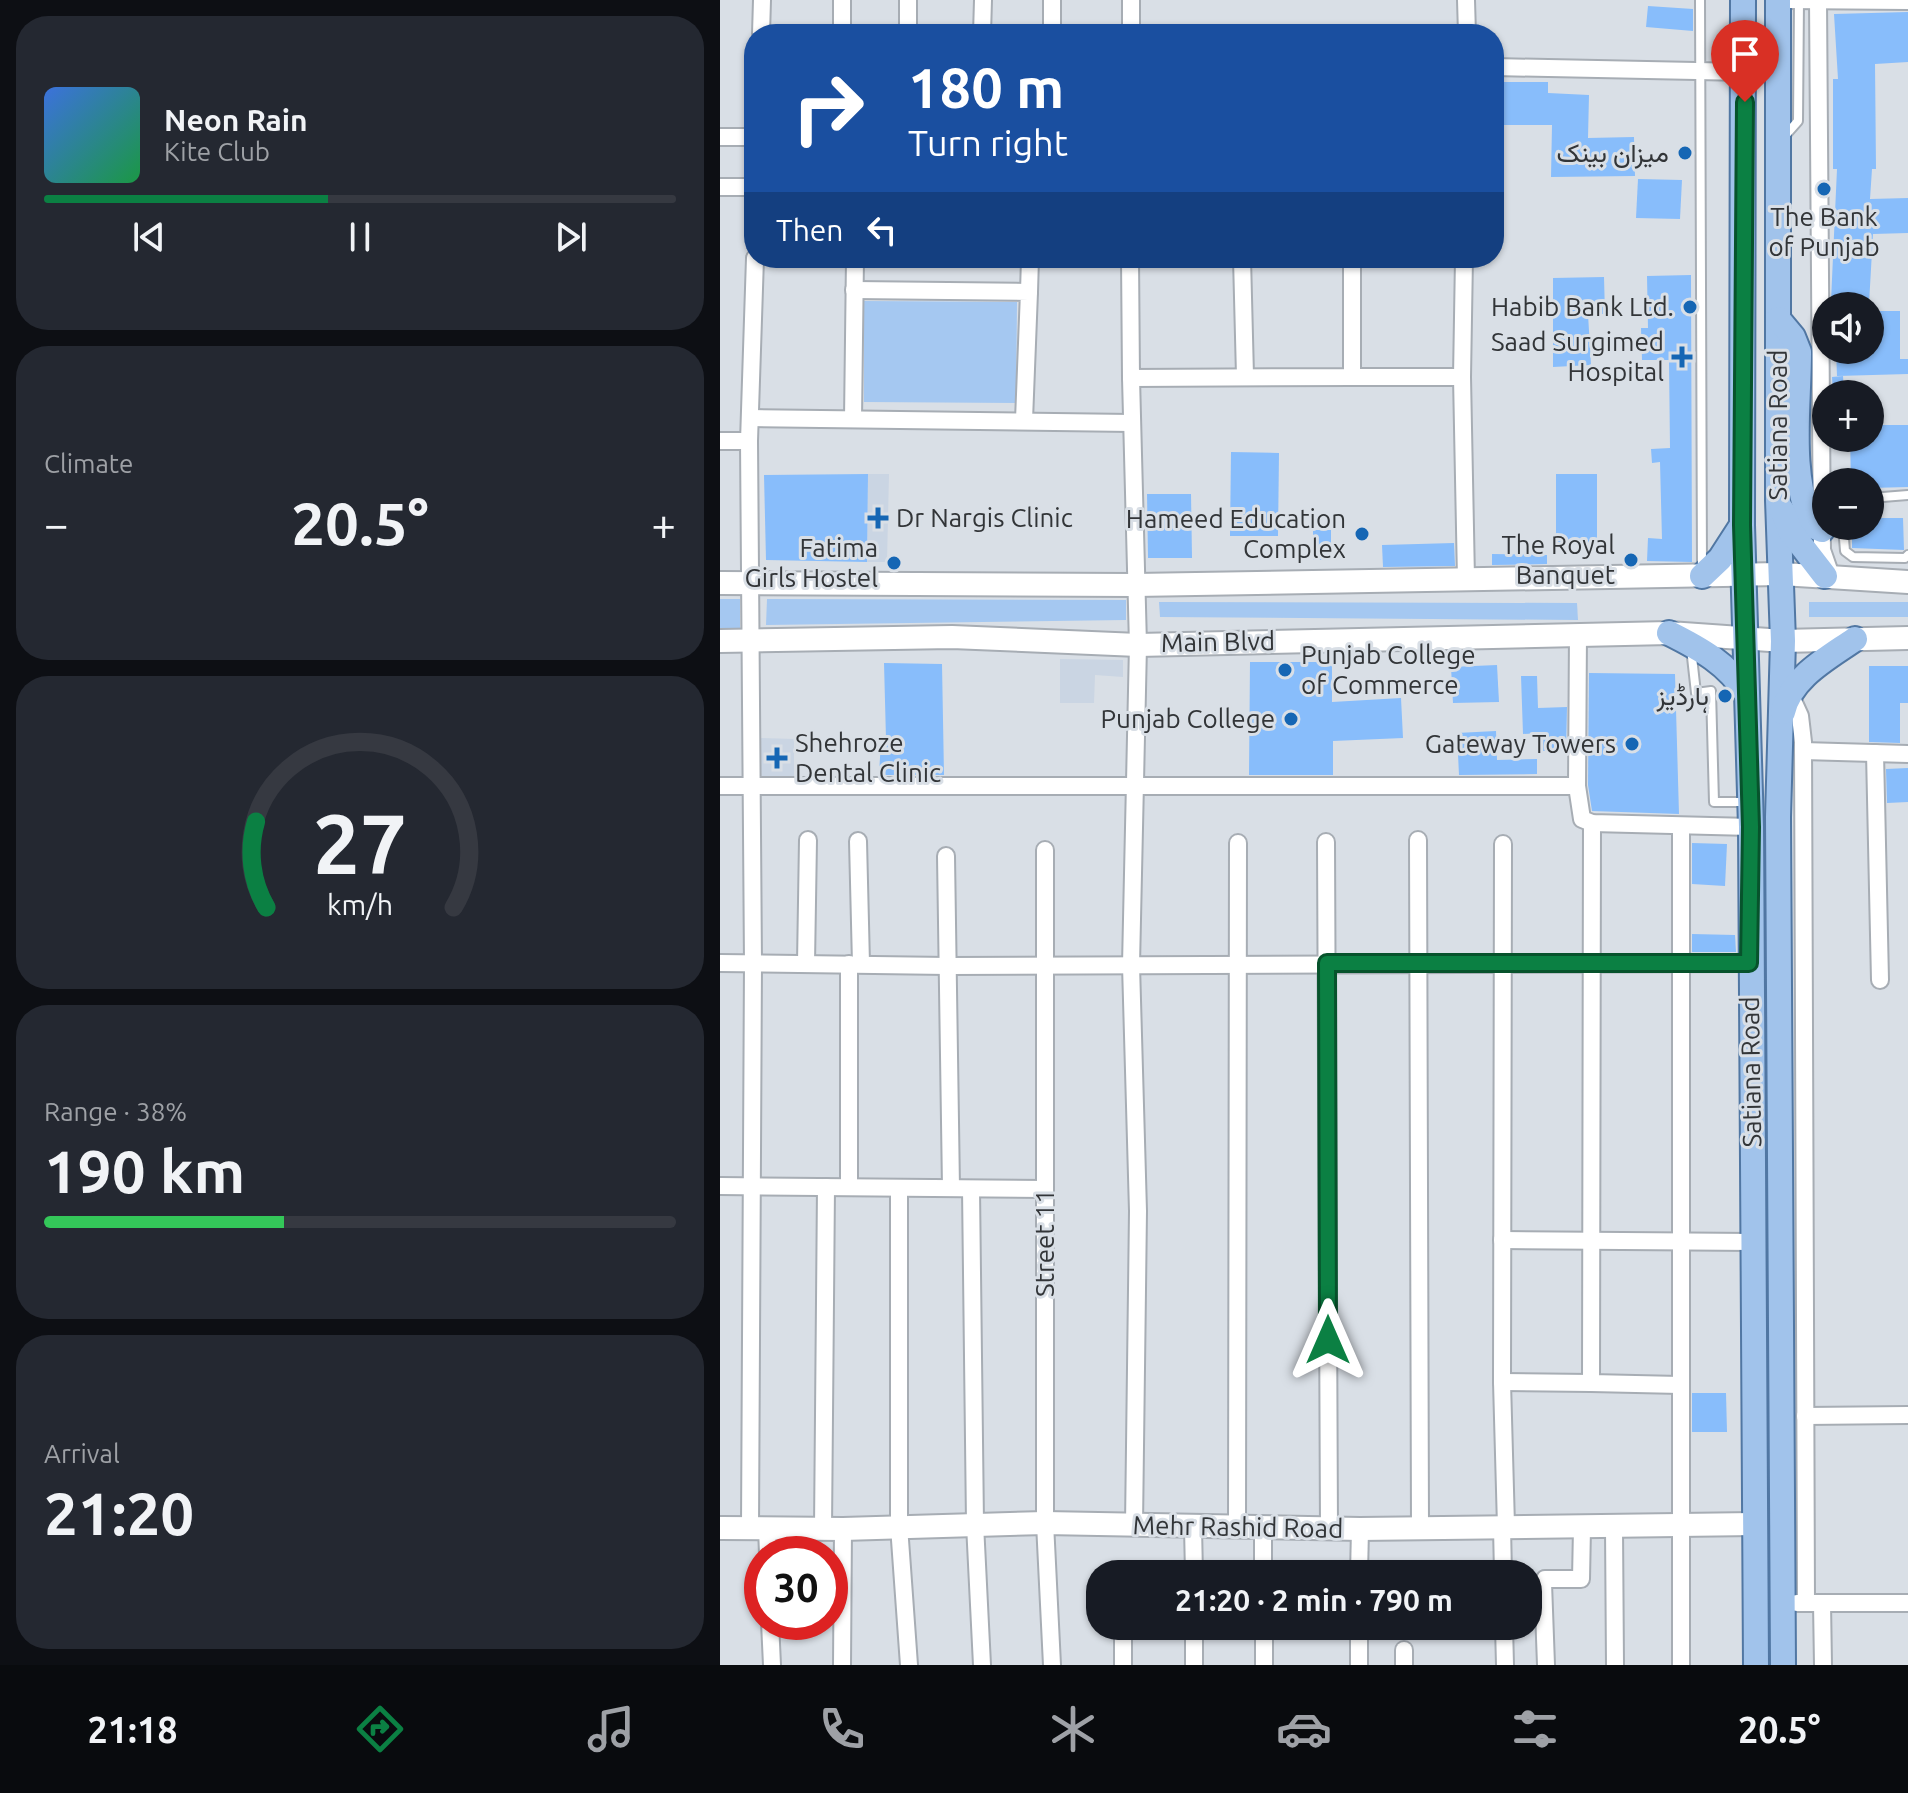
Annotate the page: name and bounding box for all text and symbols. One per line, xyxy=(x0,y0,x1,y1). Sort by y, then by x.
pin xyxy=(1711,20,1779,102)
icon: arrive xyxy=(1723,32,1767,76)
icon: right xyxy=(776,56,880,160)
text: 180 m xyxy=(908,56,1064,119)
text: Neon Rain xyxy=(164,103,308,137)
text: Turn right xyxy=(908,122,1068,163)
text: Kite Club xyxy=(164,137,270,166)
place label: میزان بینک xyxy=(1557,138,1669,169)
marker: میزان بینک xyxy=(1676,144,1694,162)
marker: The Bank of Punjab xyxy=(1815,180,1833,198)
place label: The Bank of Punjab xyxy=(1768,202,1880,261)
icon: left xyxy=(860,208,904,252)
text: Then xyxy=(776,213,844,247)
icon: previous xyxy=(127,215,171,259)
icon: pause xyxy=(338,215,382,259)
icon: next xyxy=(549,215,593,259)
place label: Habib Bank Ltd. xyxy=(1491,292,1674,321)
map controls xyxy=(1812,292,1884,540)
button: sound xyxy=(1812,292,1884,364)
marker: Habib Bank Ltd. xyxy=(1681,298,1699,316)
place label: Saad Surgimed Hospital xyxy=(1491,327,1664,386)
marker: Saad Surgimed Hospital xyxy=(1671,346,1693,368)
street label: Satiana Road xyxy=(1763,349,1792,501)
button: + xyxy=(1812,380,1884,452)
text: Climate xyxy=(44,449,133,478)
button: − xyxy=(1812,468,1884,540)
text: 20.5° xyxy=(291,489,429,556)
text: − xyxy=(44,499,69,548)
text: + xyxy=(651,499,676,548)
place label: Dr Nargis Clinic xyxy=(896,503,1073,532)
place label: Hameed Education Complex xyxy=(1126,504,1346,563)
marker: Dr Nargis Clinic xyxy=(867,507,889,529)
marker: Hameed Education Complex xyxy=(1353,525,1371,543)
place label: The Royal Banquet xyxy=(1501,530,1615,589)
place label: Fatima Girls Hostel xyxy=(745,533,878,592)
marker: The Royal Banquet xyxy=(1622,551,1640,569)
marker: Fatima Girls Hostel xyxy=(885,554,903,572)
street label: Main Blvd xyxy=(1161,626,1275,657)
place label: Punjab College of Commerce xyxy=(1301,640,1476,699)
marker: Punjab College of Commerce xyxy=(1276,661,1294,679)
place label: ہارڈیز xyxy=(1655,681,1709,713)
marker: ہارڈیز xyxy=(1716,687,1734,705)
place label: Punjab College xyxy=(1101,704,1275,733)
marker: Punjab College xyxy=(1282,710,1300,728)
place label: Shehroze Dental Clinic xyxy=(795,728,941,787)
place label: Gateway Towers xyxy=(1425,729,1616,758)
marker: Gateway Towers xyxy=(1623,735,1641,753)
marker: Shehroze Dental Clinic xyxy=(766,747,788,769)
text: 27 xyxy=(313,796,407,890)
text: km/h xyxy=(327,889,393,921)
street label: Satiana Road xyxy=(1735,996,1766,1148)
text: Range · 38% xyxy=(44,1097,187,1126)
text: 190 km xyxy=(44,1137,245,1204)
street label: Street 11 xyxy=(1030,1189,1059,1297)
position arrow xyxy=(1286,1298,1370,1382)
text: Arrival xyxy=(44,1439,120,1468)
text: 21:20 xyxy=(44,1479,194,1546)
street label: Mehr Rashid Road xyxy=(1132,1510,1344,1543)
speed limit sign: 30 xyxy=(744,1536,848,1640)
text: 21:20 · 2 min · 790 m xyxy=(1175,1583,1453,1617)
icon: directions xyxy=(352,1701,408,1757)
icon: music xyxy=(583,1701,639,1757)
icon: phone xyxy=(814,1701,870,1757)
icon: climate xyxy=(1045,1701,1101,1757)
icon: car xyxy=(1276,1701,1332,1757)
icon: filters xyxy=(1507,1701,1563,1757)
text: 21:18 xyxy=(87,1709,178,1750)
text: 20.5° xyxy=(1738,1709,1820,1750)

